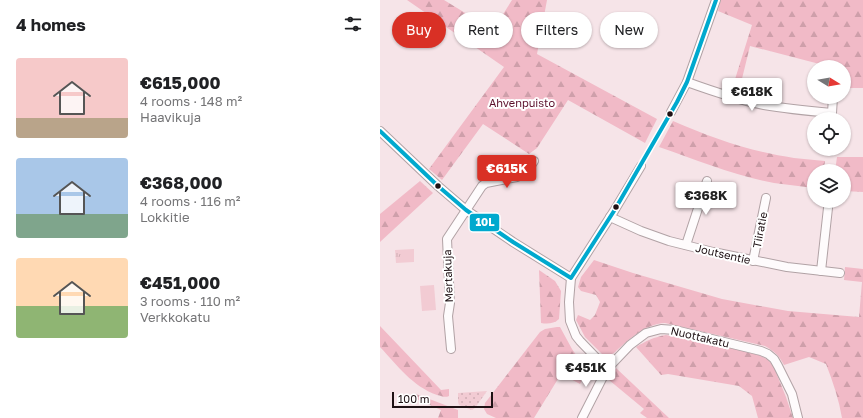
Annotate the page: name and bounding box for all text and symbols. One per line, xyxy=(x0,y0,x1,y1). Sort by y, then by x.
chip: Buy xyxy=(392,12,446,48)
chip: Rent xyxy=(454,12,513,48)
chip: Filters xyxy=(521,12,592,48)
chip: New xyxy=(600,12,658,48)
icon: filters xyxy=(342,13,364,35)
text: 4 homes xyxy=(16,14,86,35)
north arrow xyxy=(807,60,851,104)
map controls xyxy=(807,60,851,208)
text: €615,000 xyxy=(140,72,221,93)
icon: home xyxy=(48,74,96,122)
pin: €618K xyxy=(724,78,780,112)
text: €618K xyxy=(731,83,773,99)
text: 4 rooms · 148 m² xyxy=(140,93,242,109)
park label: Ahvenpuisto xyxy=(489,96,555,109)
text: Haavikuja xyxy=(140,109,201,125)
unlabelled marker xyxy=(665,109,675,119)
button: locate xyxy=(807,112,851,156)
pin: €615K xyxy=(479,155,535,189)
text: €615K xyxy=(486,160,528,176)
button: layers xyxy=(807,164,851,208)
text: €368,000 xyxy=(140,172,223,193)
icon: home xyxy=(48,174,96,222)
unlabelled marker xyxy=(433,181,443,191)
pin: €368K xyxy=(678,182,734,216)
text: €368K xyxy=(684,187,728,203)
text: 4 rooms · 116 m² xyxy=(140,193,240,209)
unlabelled marker xyxy=(611,202,621,212)
text: Lokkitie xyxy=(140,209,189,225)
street label: Tiiratie xyxy=(750,211,769,249)
line badge: 10L xyxy=(469,213,500,232)
text: 10L xyxy=(475,215,495,228)
street label: Joutsentie xyxy=(694,241,752,266)
street label: Mertakuja xyxy=(440,249,455,303)
text: €451,000 xyxy=(140,272,220,293)
icon: home xyxy=(48,274,96,322)
text: 3 rooms · 110 m² xyxy=(140,293,240,309)
text: Verkkokatu xyxy=(140,309,210,325)
street label: Nuottakatu xyxy=(670,323,731,350)
pin: €451K xyxy=(558,354,614,388)
text: €451K xyxy=(565,359,607,375)
scale bar xyxy=(392,390,493,409)
text: 100 m xyxy=(398,392,429,405)

